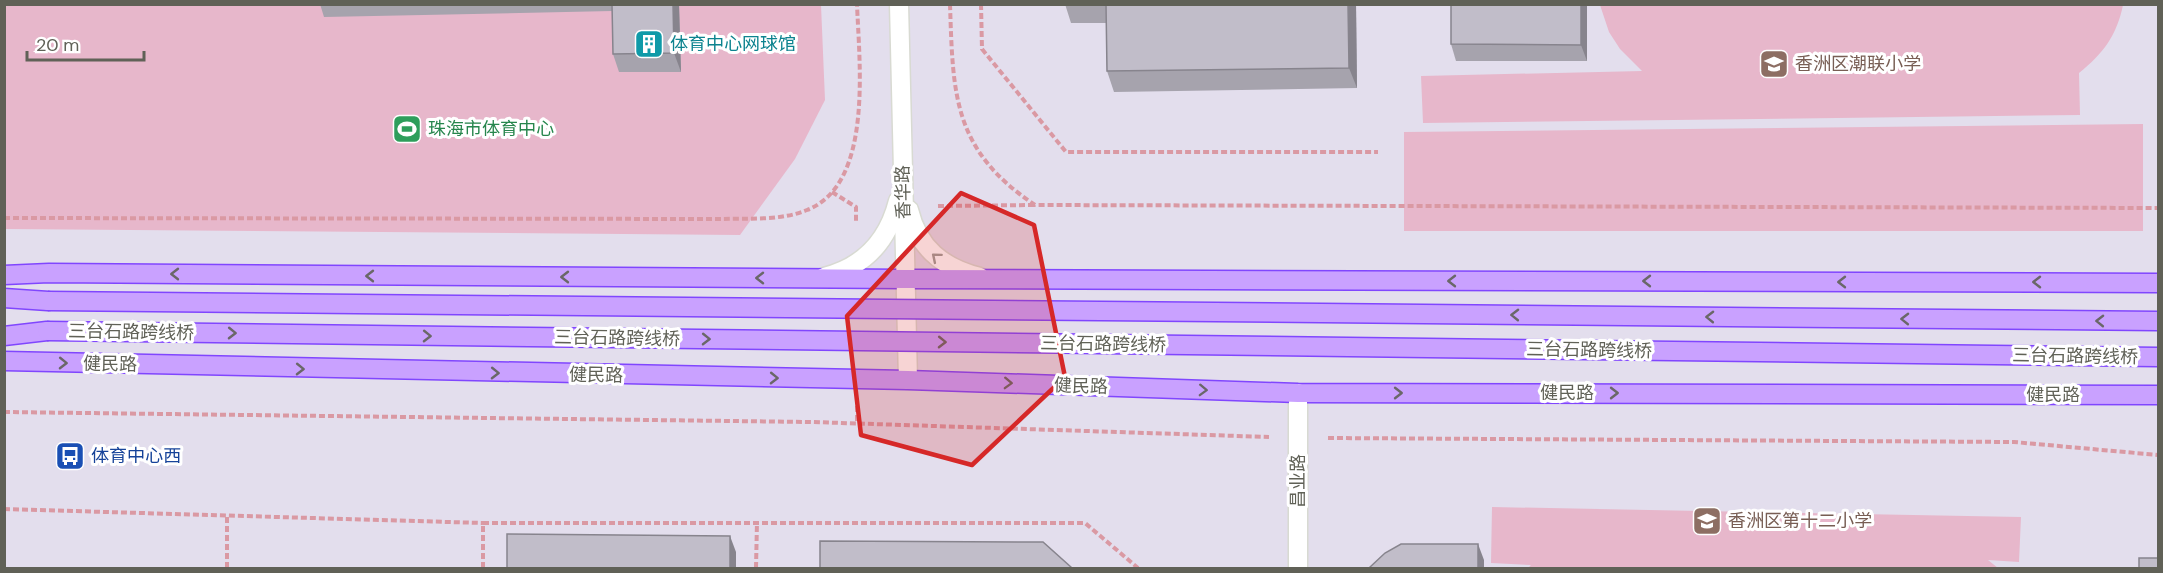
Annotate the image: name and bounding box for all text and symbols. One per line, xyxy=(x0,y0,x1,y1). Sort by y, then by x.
scale bar xyxy=(27,24,144,62)
building icon: 体育中心网球馆 xyxy=(633,28,665,60)
place label: 体育中心网球馆 xyxy=(670,32,796,56)
text: 20 m xyxy=(36,33,79,57)
school or university icon: 香洲区潮联小学 xyxy=(1758,48,1790,80)
place label: 香洲区潮联小学 xyxy=(1795,52,1921,76)
sports icon: 珠海市体育中心 xyxy=(391,113,423,145)
place label: 珠海市体育中心 xyxy=(428,117,554,141)
street label: 香华路 xyxy=(891,165,915,219)
one-way arrow xyxy=(932,253,943,264)
one-way arrow xyxy=(171,268,180,280)
one-way arrow xyxy=(366,270,375,282)
one-way arrow xyxy=(561,271,570,283)
one-way arrow xyxy=(756,272,765,284)
one-way arrow xyxy=(1448,275,1457,287)
one-way arrow xyxy=(1643,275,1652,287)
one-way arrow xyxy=(1838,276,1847,288)
one-way arrow xyxy=(2033,276,2042,288)
one-way arrow xyxy=(1511,309,1520,321)
one-way arrow xyxy=(1706,311,1715,323)
one-way arrow xyxy=(1901,313,1910,325)
one-way arrow xyxy=(2096,315,2105,327)
street label: 三台石路跨线桥 xyxy=(68,319,194,345)
street label: 三台石路跨线桥 xyxy=(554,325,680,351)
one-way arrow xyxy=(227,327,236,339)
one-way arrow xyxy=(422,330,431,342)
street label: 三台石路跨线桥 xyxy=(1040,331,1166,357)
one-way arrow xyxy=(701,333,710,345)
one-way arrow xyxy=(938,336,947,348)
street label: 三台石路跨线桥 xyxy=(1526,337,1652,363)
street label: 三台石路跨线桥 xyxy=(2012,343,2138,369)
street label: 健民路 xyxy=(83,352,137,376)
one-way arrow xyxy=(58,357,67,369)
one-way arrow xyxy=(295,363,304,375)
street label: 健民路 xyxy=(569,363,623,387)
one-way arrow xyxy=(490,367,499,379)
one-way arrow xyxy=(769,372,778,384)
street label: 健民路 xyxy=(1054,373,1108,399)
one-way arrow xyxy=(1004,377,1013,389)
street label: 健民路 xyxy=(1540,381,1594,405)
one-way arrow xyxy=(1199,383,1208,396)
street label: 健民路 xyxy=(2026,383,2080,407)
one-way arrow xyxy=(1394,387,1403,399)
one-way arrow xyxy=(1610,387,1619,399)
bus stop icon: 体育中心西 xyxy=(54,440,86,472)
place label: 体育中心西 xyxy=(91,444,181,468)
street label: 昌业路 xyxy=(1286,454,1310,508)
school or university icon: 香洲区第十二小学 xyxy=(1691,505,1723,537)
place label: 香洲区第十二小学 xyxy=(1728,509,1872,533)

